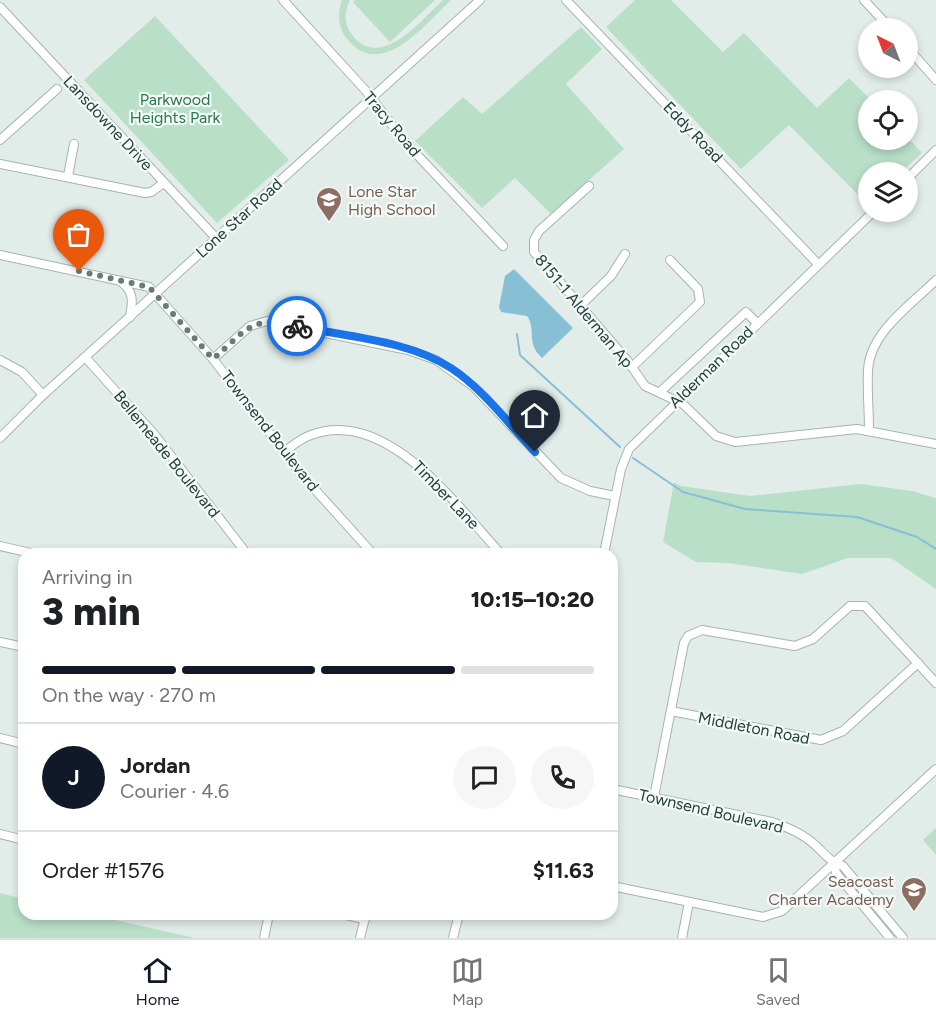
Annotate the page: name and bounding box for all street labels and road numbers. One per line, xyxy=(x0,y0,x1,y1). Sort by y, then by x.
street label: Lansdowne Drive xyxy=(59,72,157,174)
street label: Tracy Road xyxy=(359,88,425,160)
street label: Eddy Road xyxy=(659,98,727,166)
street label: Lone Star Road xyxy=(192,174,286,262)
street label: 8151-1 Alderman Ap xyxy=(531,250,637,372)
street label: Alderman Road xyxy=(665,322,757,412)
street label: Townsend Boulevard xyxy=(217,367,323,495)
street label: Bellemeade Boulevard xyxy=(110,387,224,521)
street label: Timber Lane xyxy=(409,457,484,533)
street label: Middleton Road xyxy=(697,708,811,748)
street label: Townsend Boulevard xyxy=(637,785,785,837)

